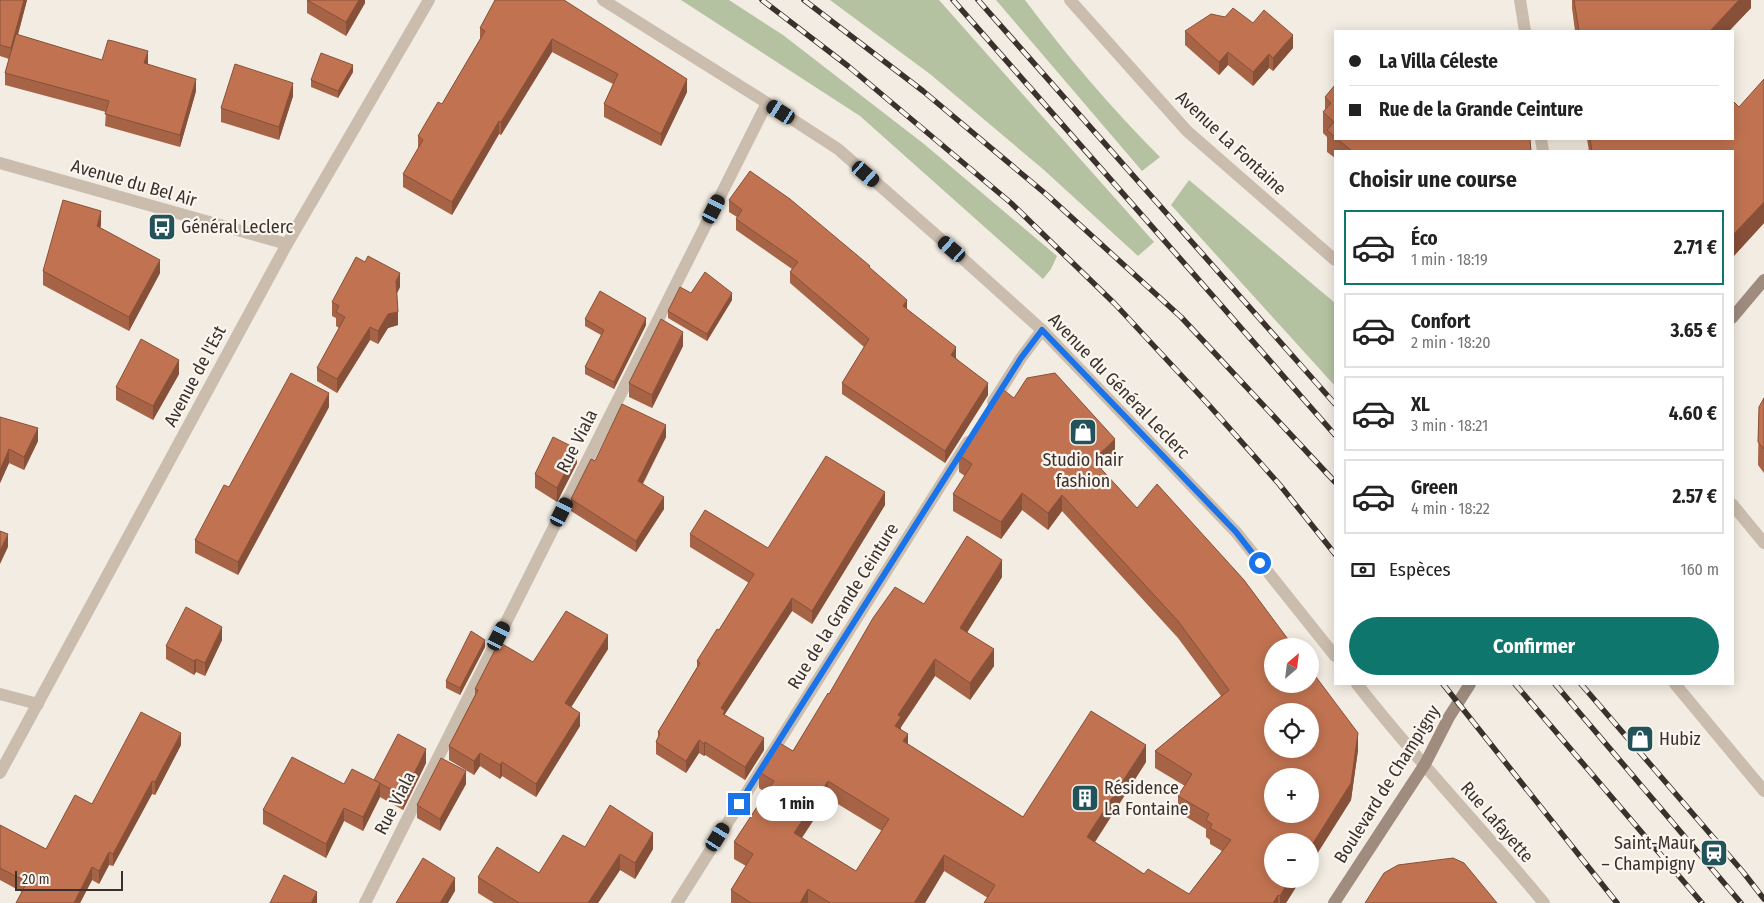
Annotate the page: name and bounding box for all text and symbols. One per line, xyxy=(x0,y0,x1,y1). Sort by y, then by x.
text: La Villa Céleste xyxy=(1379,50,1498,73)
street label: Avenue La Fontaine xyxy=(1171,86,1291,200)
car xyxy=(764,98,797,126)
text: Rue de la Grande Ceinture xyxy=(1379,98,1583,121)
street label: Avenue du Bel Air xyxy=(69,155,200,212)
car xyxy=(849,158,882,190)
text: Choisir une course xyxy=(1349,166,1517,193)
car xyxy=(700,192,727,226)
bus stop icon: Général Leclerc xyxy=(147,212,177,242)
place label: Général Leclerc xyxy=(181,216,293,238)
icon: car xyxy=(1351,225,1396,270)
text: Éco xyxy=(1411,227,1438,250)
car xyxy=(935,233,968,265)
text: 2.71 € xyxy=(1674,236,1717,259)
text: 1 min · 18:19 xyxy=(1411,250,1488,269)
icon: car xyxy=(1351,308,1396,353)
street label: Avenue du Général Leclerc xyxy=(1044,309,1194,464)
text: Confort xyxy=(1411,310,1471,333)
text: 3.65 € xyxy=(1671,319,1717,342)
street label: Avenue de l'Est xyxy=(159,322,231,430)
text: 2 min · 18:20 xyxy=(1411,333,1491,352)
icon: car xyxy=(1351,391,1396,436)
text: XL xyxy=(1411,393,1430,416)
text: 4.60 € xyxy=(1669,402,1717,425)
street label: Rue Viala xyxy=(552,405,602,476)
text: 3 min · 18:21 xyxy=(1411,416,1488,435)
shop icon: Studio hair fashion xyxy=(1068,417,1098,447)
place label: Studio hair fashion xyxy=(1042,449,1124,492)
icon: car xyxy=(1351,474,1396,519)
text: Green xyxy=(1411,476,1458,499)
text: 2.57 € xyxy=(1673,485,1717,508)
car xyxy=(548,495,575,529)
text: 4 min · 18:22 xyxy=(1411,499,1490,518)
street label: Rue de la Grande Ceinture xyxy=(783,519,903,693)
route start xyxy=(1249,552,1271,574)
icon: cash xyxy=(1349,556,1377,584)
text: Espèces xyxy=(1389,558,1451,581)
text: 160 m xyxy=(1680,560,1719,579)
button: Confirmer xyxy=(1349,617,1719,675)
car xyxy=(485,619,512,653)
north arrow xyxy=(1264,638,1319,692)
map controls xyxy=(1264,638,1319,888)
street label: Boulevard de Champigny xyxy=(1329,701,1445,867)
button: locate xyxy=(1264,703,1319,758)
shop icon: Hubiz xyxy=(1625,724,1655,754)
place label: Hubiz xyxy=(1659,728,1701,750)
street label: Rue Viala xyxy=(370,767,420,838)
button: + xyxy=(1264,768,1319,823)
place label: Résidence La Fontaine xyxy=(1104,777,1189,820)
street label: Rue Lafayette xyxy=(1456,777,1538,867)
building icon: Résidence La Fontaine xyxy=(1070,783,1100,813)
callout: 1 min xyxy=(756,786,839,822)
route end xyxy=(728,793,750,815)
text: 1 min xyxy=(780,794,814,813)
car xyxy=(703,820,732,854)
place label: Saint-Maur – Champigny xyxy=(1601,832,1696,875)
button: − xyxy=(1264,833,1319,888)
station icon: Saint-Maur – Champigny xyxy=(1699,838,1729,868)
scale bar xyxy=(15,868,122,891)
text: 20 m xyxy=(22,871,50,888)

